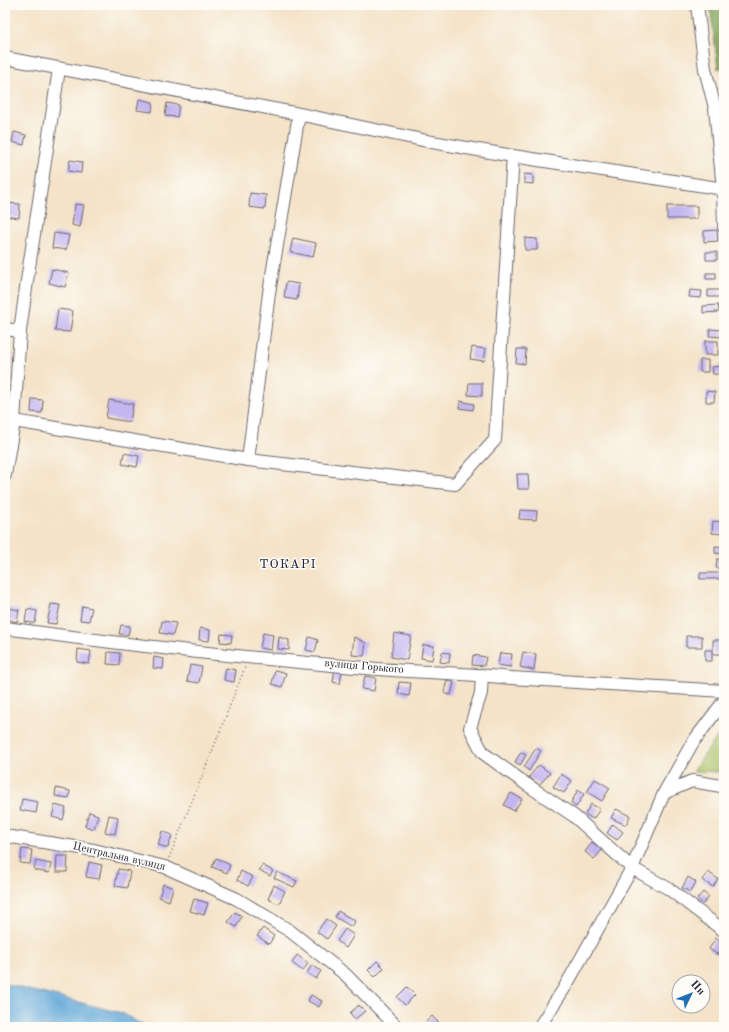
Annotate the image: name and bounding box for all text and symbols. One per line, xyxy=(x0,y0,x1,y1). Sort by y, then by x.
district label: ТОКАРІ xyxy=(259,558,317,571)
street label: вулиця Горького xyxy=(324,658,404,676)
street label: Центральна вулиця xyxy=(72,841,167,873)
north arrow xyxy=(671,974,711,1014)
text: Пн xyxy=(688,979,706,998)

